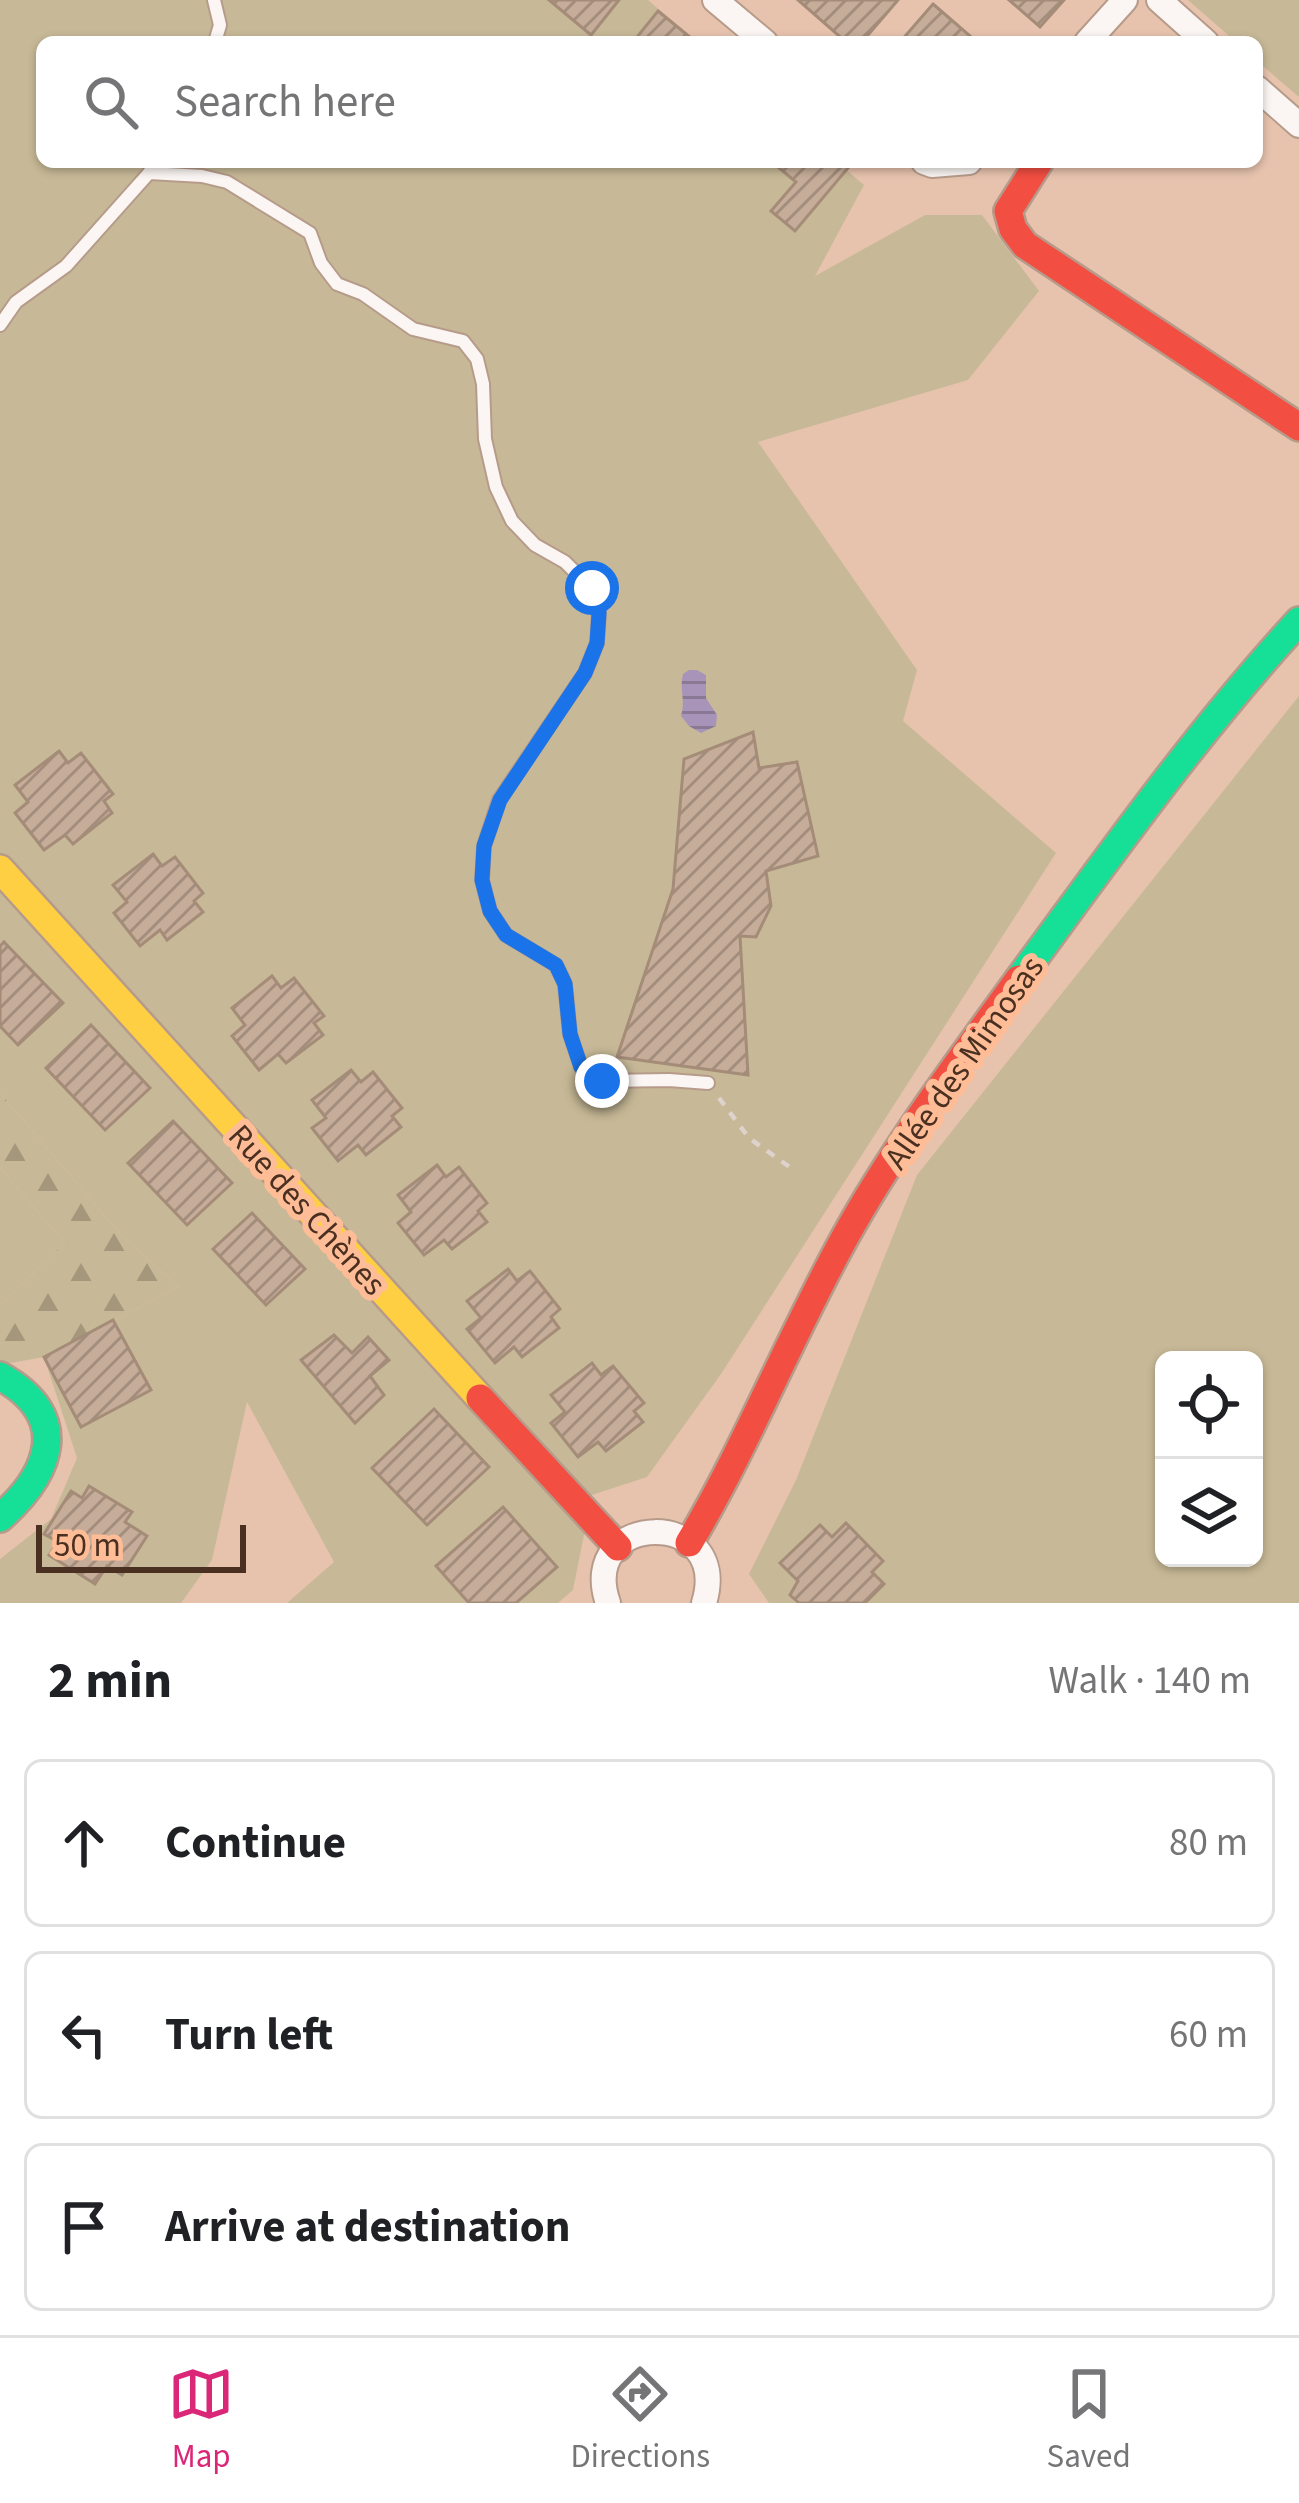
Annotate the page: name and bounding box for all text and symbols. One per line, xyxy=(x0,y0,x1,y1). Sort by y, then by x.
search box xyxy=(36,36,1263,168)
icon: search xyxy=(78,69,144,135)
text: Search here xyxy=(174,70,396,134)
route start xyxy=(565,561,619,615)
street label: Allée des Mimosas xyxy=(873,947,1055,1179)
route end xyxy=(575,1054,629,1108)
street label: Rue des Chènes xyxy=(217,1114,397,1306)
map controls xyxy=(1155,1351,1263,1567)
button: locate xyxy=(1155,1351,1263,1459)
button: layers xyxy=(1155,1459,1263,1567)
scale bar xyxy=(36,1519,246,1572)
text: 50 m xyxy=(54,1522,121,1569)
text: 2 min xyxy=(48,1645,172,1717)
text: Walk · 140 m xyxy=(1048,1653,1251,1709)
icon: ahead xyxy=(51,1810,117,1876)
text: Continue xyxy=(165,1811,346,1875)
text: 80 m xyxy=(1169,1815,1248,1871)
icon: left xyxy=(51,2002,117,2068)
text: Turn left xyxy=(165,2003,333,2067)
text: 60 m xyxy=(1169,2007,1248,2063)
icon: arrive xyxy=(51,2194,117,2260)
text: Arrive at destination xyxy=(165,2195,570,2259)
tab: Map xyxy=(168,2361,234,2480)
tab: Directions xyxy=(571,2361,710,2480)
tab: Saved xyxy=(1047,2361,1131,2480)

